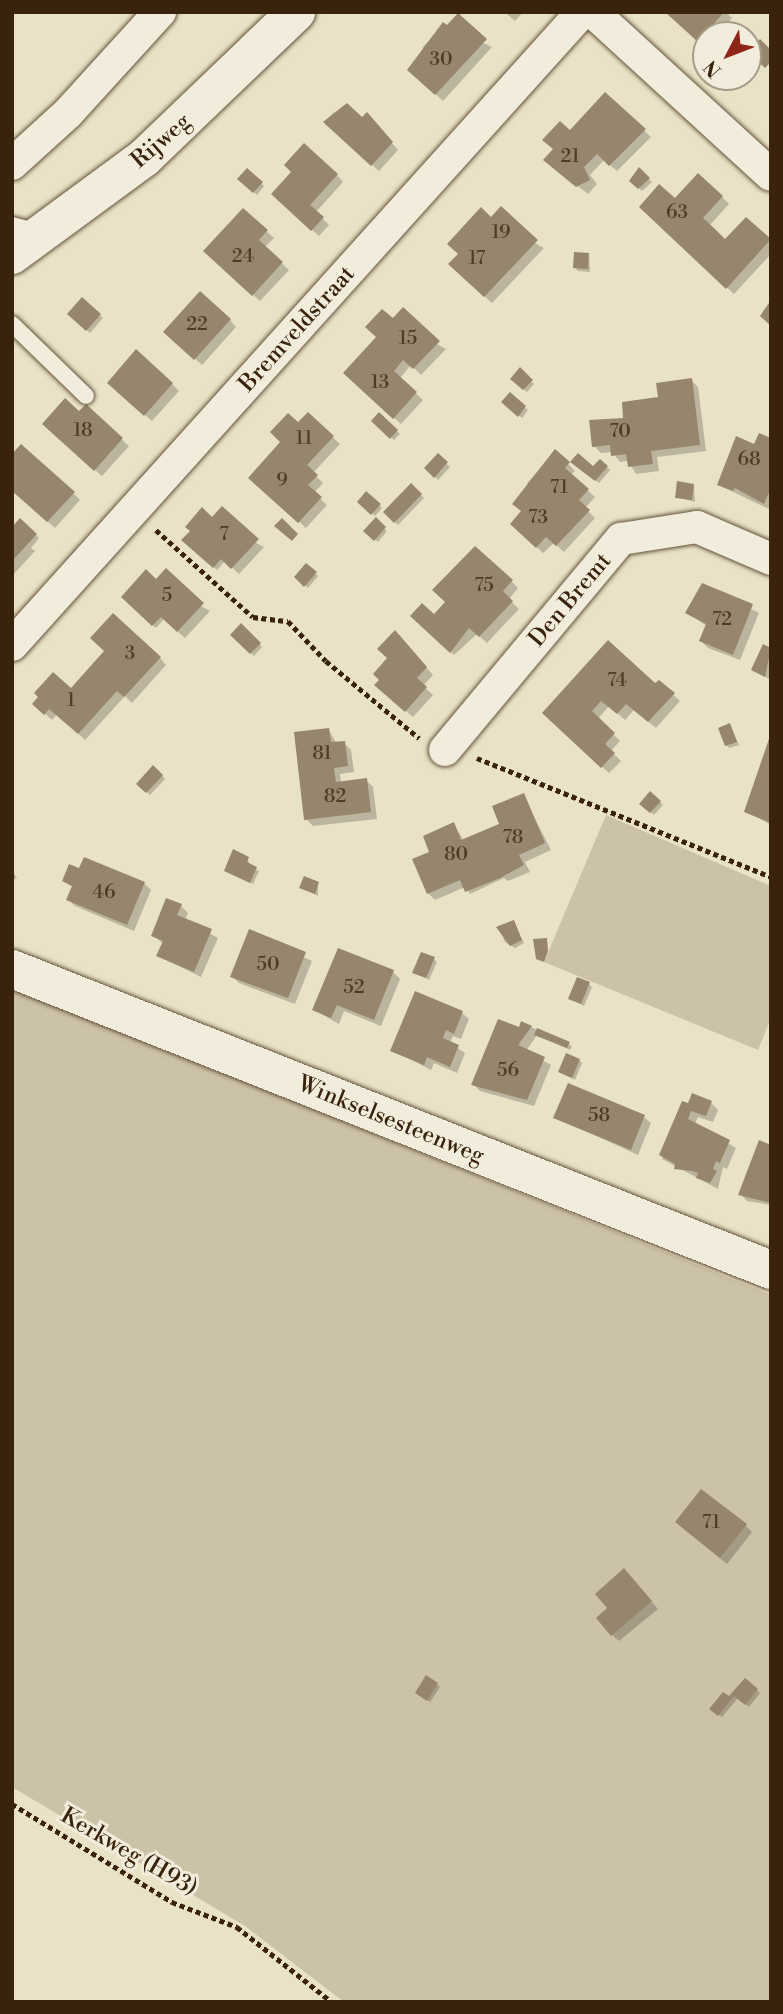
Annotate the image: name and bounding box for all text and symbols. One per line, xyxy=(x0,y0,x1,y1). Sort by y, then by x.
north arrow xyxy=(692,21,762,91)
house number: 30 xyxy=(429,49,453,71)
text: N xyxy=(699,55,727,82)
street label: Rijweg xyxy=(126,108,196,174)
house number: 21 xyxy=(560,146,580,168)
house number: 63 xyxy=(666,202,688,224)
house number: 19 xyxy=(491,222,511,244)
house number: 24 xyxy=(232,246,254,268)
house number: 17 xyxy=(469,248,485,270)
street label: Bremveldstraat xyxy=(233,260,361,398)
house number: 22 xyxy=(186,314,208,336)
house number: 15 xyxy=(399,328,417,350)
house number: 13 xyxy=(371,372,389,394)
house number: 18 xyxy=(73,420,93,442)
house number: 70 xyxy=(609,421,631,443)
house number: 11 xyxy=(296,428,312,450)
house number: 68 xyxy=(737,449,761,471)
house number: 9 xyxy=(276,470,288,492)
house number: 71 xyxy=(550,477,568,499)
house number: 73 xyxy=(528,507,548,529)
house number: 7 xyxy=(219,524,229,546)
street label: Den Bremt xyxy=(523,548,617,652)
house number: 75 xyxy=(474,575,494,597)
house number: 5 xyxy=(162,585,172,607)
house number: 72 xyxy=(712,609,732,631)
house number: 3 xyxy=(125,643,135,665)
house number: 74 xyxy=(607,670,627,692)
house number: 1 xyxy=(67,690,75,712)
house number: 81 xyxy=(312,743,332,765)
house number: 82 xyxy=(324,786,346,808)
house number: 78 xyxy=(503,827,523,849)
house number: 80 xyxy=(444,844,468,866)
house number: 46 xyxy=(93,882,115,904)
house number: 50 xyxy=(256,954,280,976)
house number: 52 xyxy=(343,977,365,999)
house number: 56 xyxy=(497,1060,519,1082)
street label: Winkselsesteenweg xyxy=(294,1070,488,1170)
house number: 58 xyxy=(588,1105,610,1127)
house number: 71 xyxy=(702,1512,720,1534)
street label: Kerkweg (H93) xyxy=(56,1802,202,1902)

